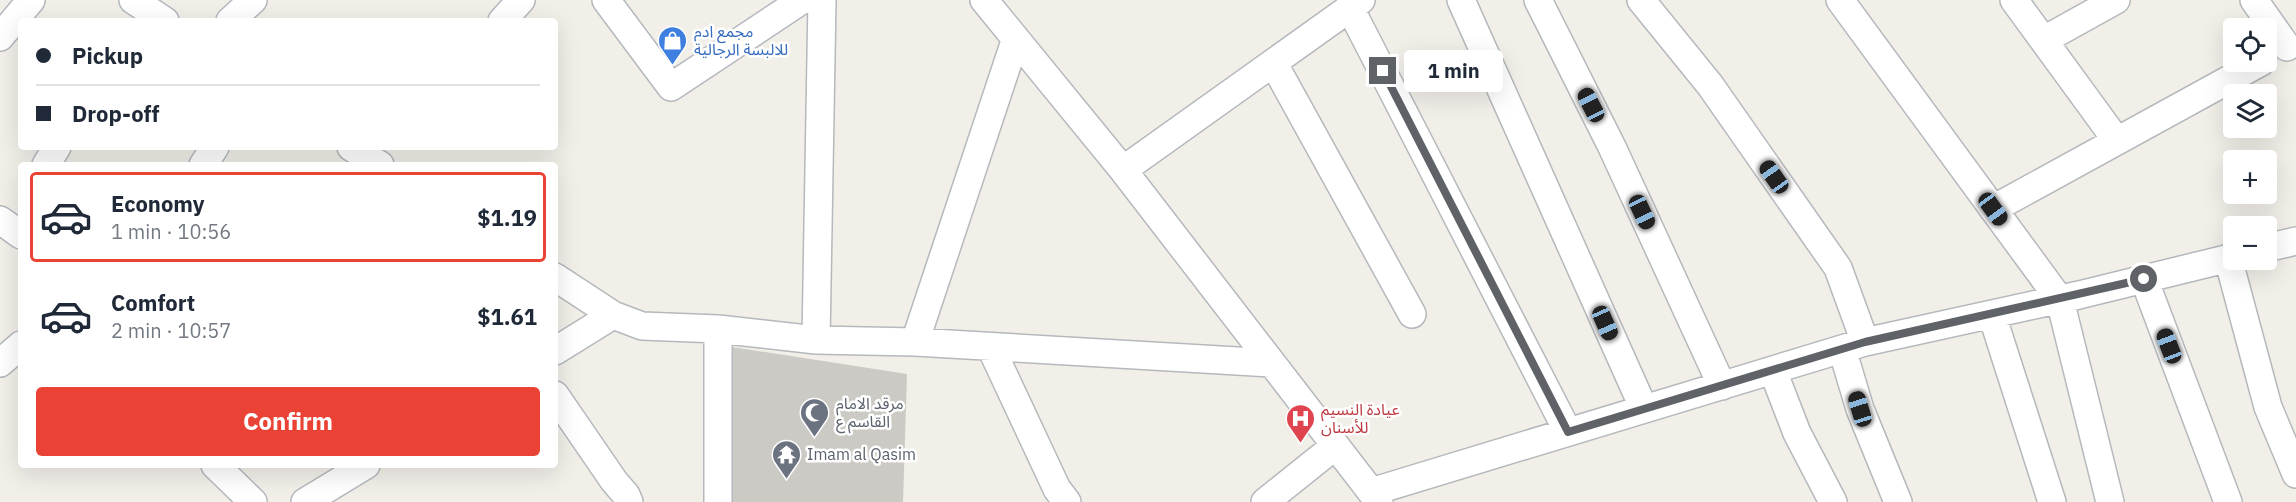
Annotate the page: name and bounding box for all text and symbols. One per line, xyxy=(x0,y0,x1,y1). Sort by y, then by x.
map controls xyxy=(2223,18,2277,270)
button: locate xyxy=(2223,18,2277,72)
place label: مجمع ادم للالبسة الرجالية xyxy=(694,21,788,59)
shop icon: مجمع ادم للالبسة الرجالية xyxy=(657,24,689,66)
text: Pickup xyxy=(72,41,143,70)
callout: 1 min xyxy=(1404,50,1503,92)
route end xyxy=(1369,57,1396,84)
text: 1 min xyxy=(1427,57,1480,84)
button: layers xyxy=(2223,84,2277,138)
car xyxy=(1575,85,1607,125)
text: Drop-off xyxy=(72,99,159,128)
button: + xyxy=(2223,150,2277,204)
car xyxy=(1756,157,1792,197)
text: Economy xyxy=(111,189,205,218)
car xyxy=(1975,189,2011,229)
icon: car xyxy=(39,190,93,244)
car xyxy=(1626,192,1658,232)
text: $1.19 xyxy=(477,203,537,232)
button: − xyxy=(2223,216,2277,270)
text: 1 min · 10:56 xyxy=(111,218,231,245)
route start xyxy=(2130,265,2157,292)
text: Comfort xyxy=(111,288,195,317)
icon: car xyxy=(39,289,93,343)
text: $1.61 xyxy=(477,302,537,331)
car xyxy=(1589,303,1621,343)
text: 2 min · 10:57 xyxy=(111,317,231,344)
car xyxy=(2154,326,2184,366)
button: Confirm xyxy=(36,387,540,456)
car xyxy=(1846,389,1874,429)
place label: مرقد الامام القاسم ع xyxy=(836,393,904,434)
mosque icon: مرقد الامام القاسم ع xyxy=(799,396,831,438)
place label: عيادة النسيم للأسنان xyxy=(1321,399,1400,437)
hospital icon: عيادة النسيم للأسنان xyxy=(1284,402,1316,444)
temple icon: Imam al Qasim xyxy=(770,438,802,480)
place label: Imam al Qasim xyxy=(807,444,916,464)

